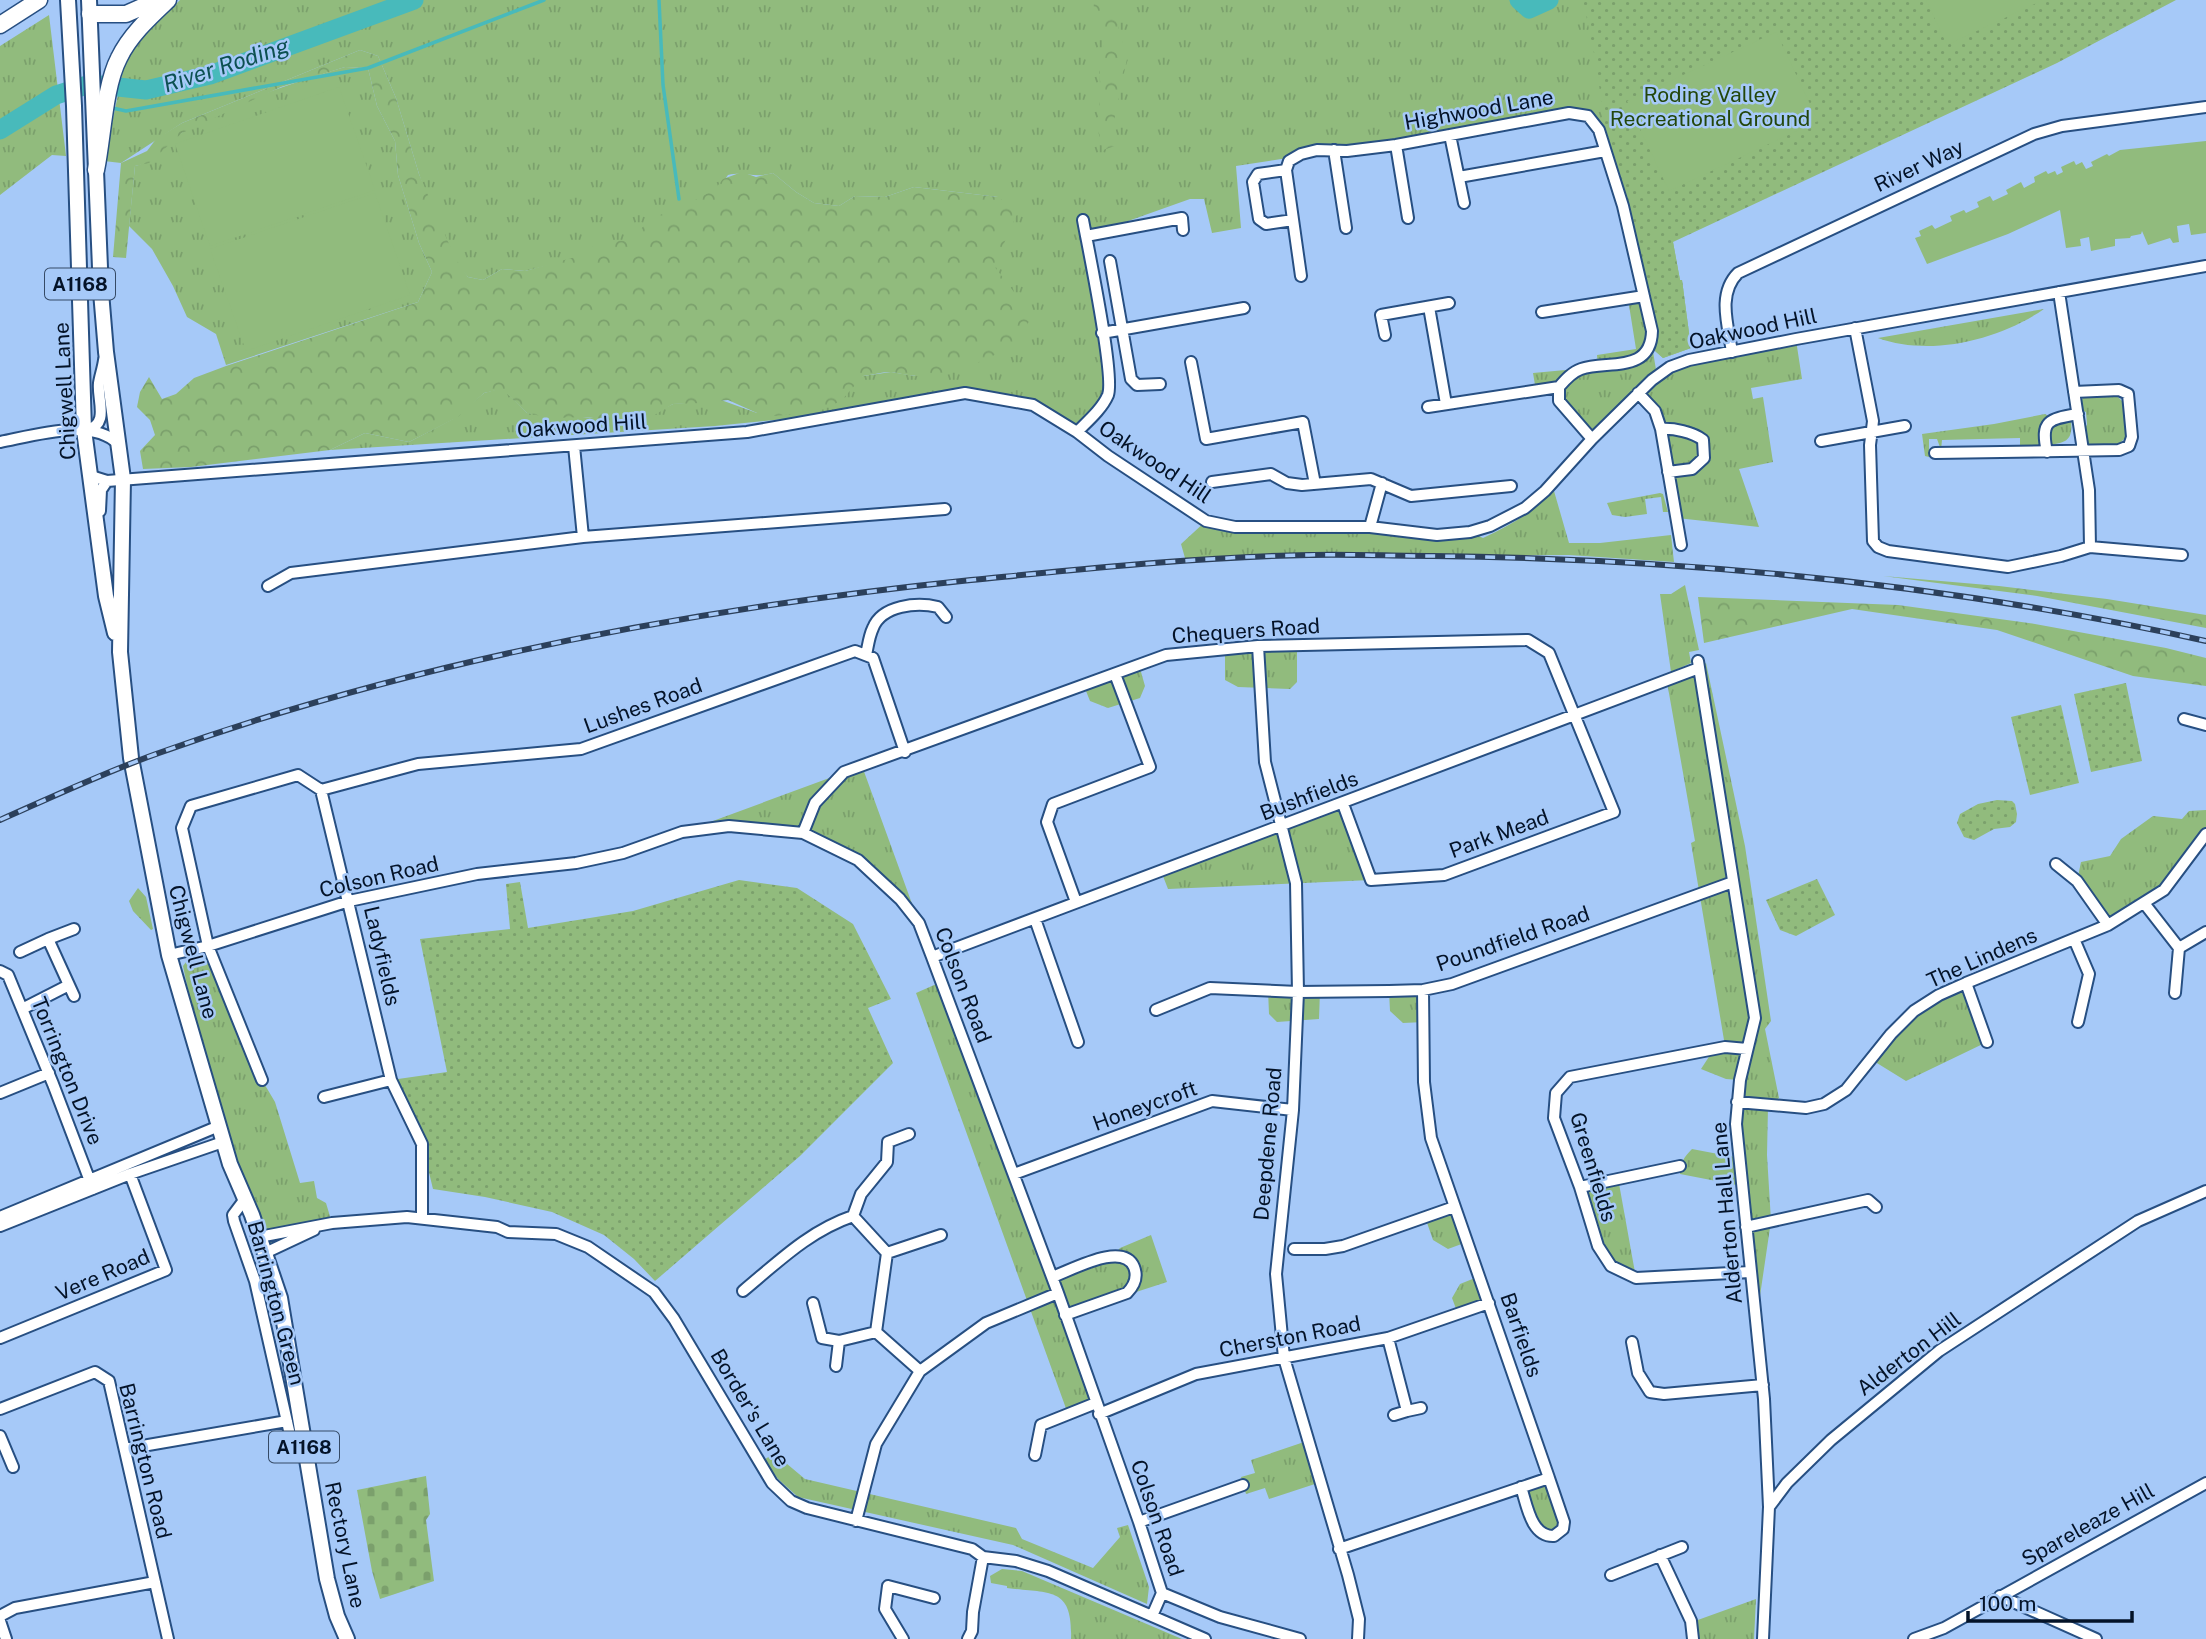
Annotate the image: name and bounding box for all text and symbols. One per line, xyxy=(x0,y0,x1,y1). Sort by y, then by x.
water label: River Roding xyxy=(159,31,293,98)
park label: Roding Valley Recreational Ground xyxy=(1610,82,1810,131)
street label: Highwood Lane xyxy=(1402,84,1555,135)
street label: River Way xyxy=(1870,134,1968,197)
road number: A1168 xyxy=(45,268,115,300)
street label: Oakwood Hill xyxy=(1687,303,1819,354)
street label: Chigwell Lane xyxy=(48,322,81,460)
street label: Oakwood Hill xyxy=(516,408,648,443)
street label: Oakwood Hill xyxy=(1094,415,1216,508)
street label: Chequers Road xyxy=(1171,613,1321,648)
street label: Lushes Road xyxy=(580,673,706,739)
street label: Bushfields xyxy=(1256,765,1361,826)
street label: Park Mead xyxy=(1446,804,1552,863)
street label: Colson Road xyxy=(317,851,441,902)
street label: Chigwell Lane xyxy=(164,882,223,1022)
street label: Poundfield Road xyxy=(1433,901,1593,976)
street label: Ladyfields xyxy=(359,904,406,1008)
street label: The Lindens xyxy=(1923,922,2041,993)
street label: Colson Road xyxy=(930,923,997,1046)
street label: Torrington Drive xyxy=(26,993,108,1148)
street label: Deepdene Road xyxy=(1248,1066,1287,1222)
street label: Honeycroft xyxy=(1089,1075,1200,1136)
street label: Greenfields xyxy=(1565,1109,1622,1225)
street label: Alderton Hall Lane xyxy=(1706,1121,1747,1305)
street label: Barrington Green xyxy=(243,1218,310,1388)
street label: Vere Road xyxy=(52,1244,154,1306)
street label: Barfields xyxy=(1495,1289,1548,1381)
street label: Alderton Hill xyxy=(1852,1306,1966,1401)
street label: Cherston Road xyxy=(1217,1311,1363,1362)
street label: Border's Lane xyxy=(705,1344,796,1471)
street label: Barrington Road xyxy=(114,1381,177,1541)
road number: A1168 xyxy=(269,1432,339,1462)
street label: Colson Road xyxy=(1126,1456,1189,1579)
street label: Spareleaze Hill xyxy=(2017,1478,2158,1571)
street label: Rectory Lane xyxy=(320,1479,371,1610)
scale bar xyxy=(1968,1580,2132,1624)
text: 100 m xyxy=(1979,1591,2036,1616)

